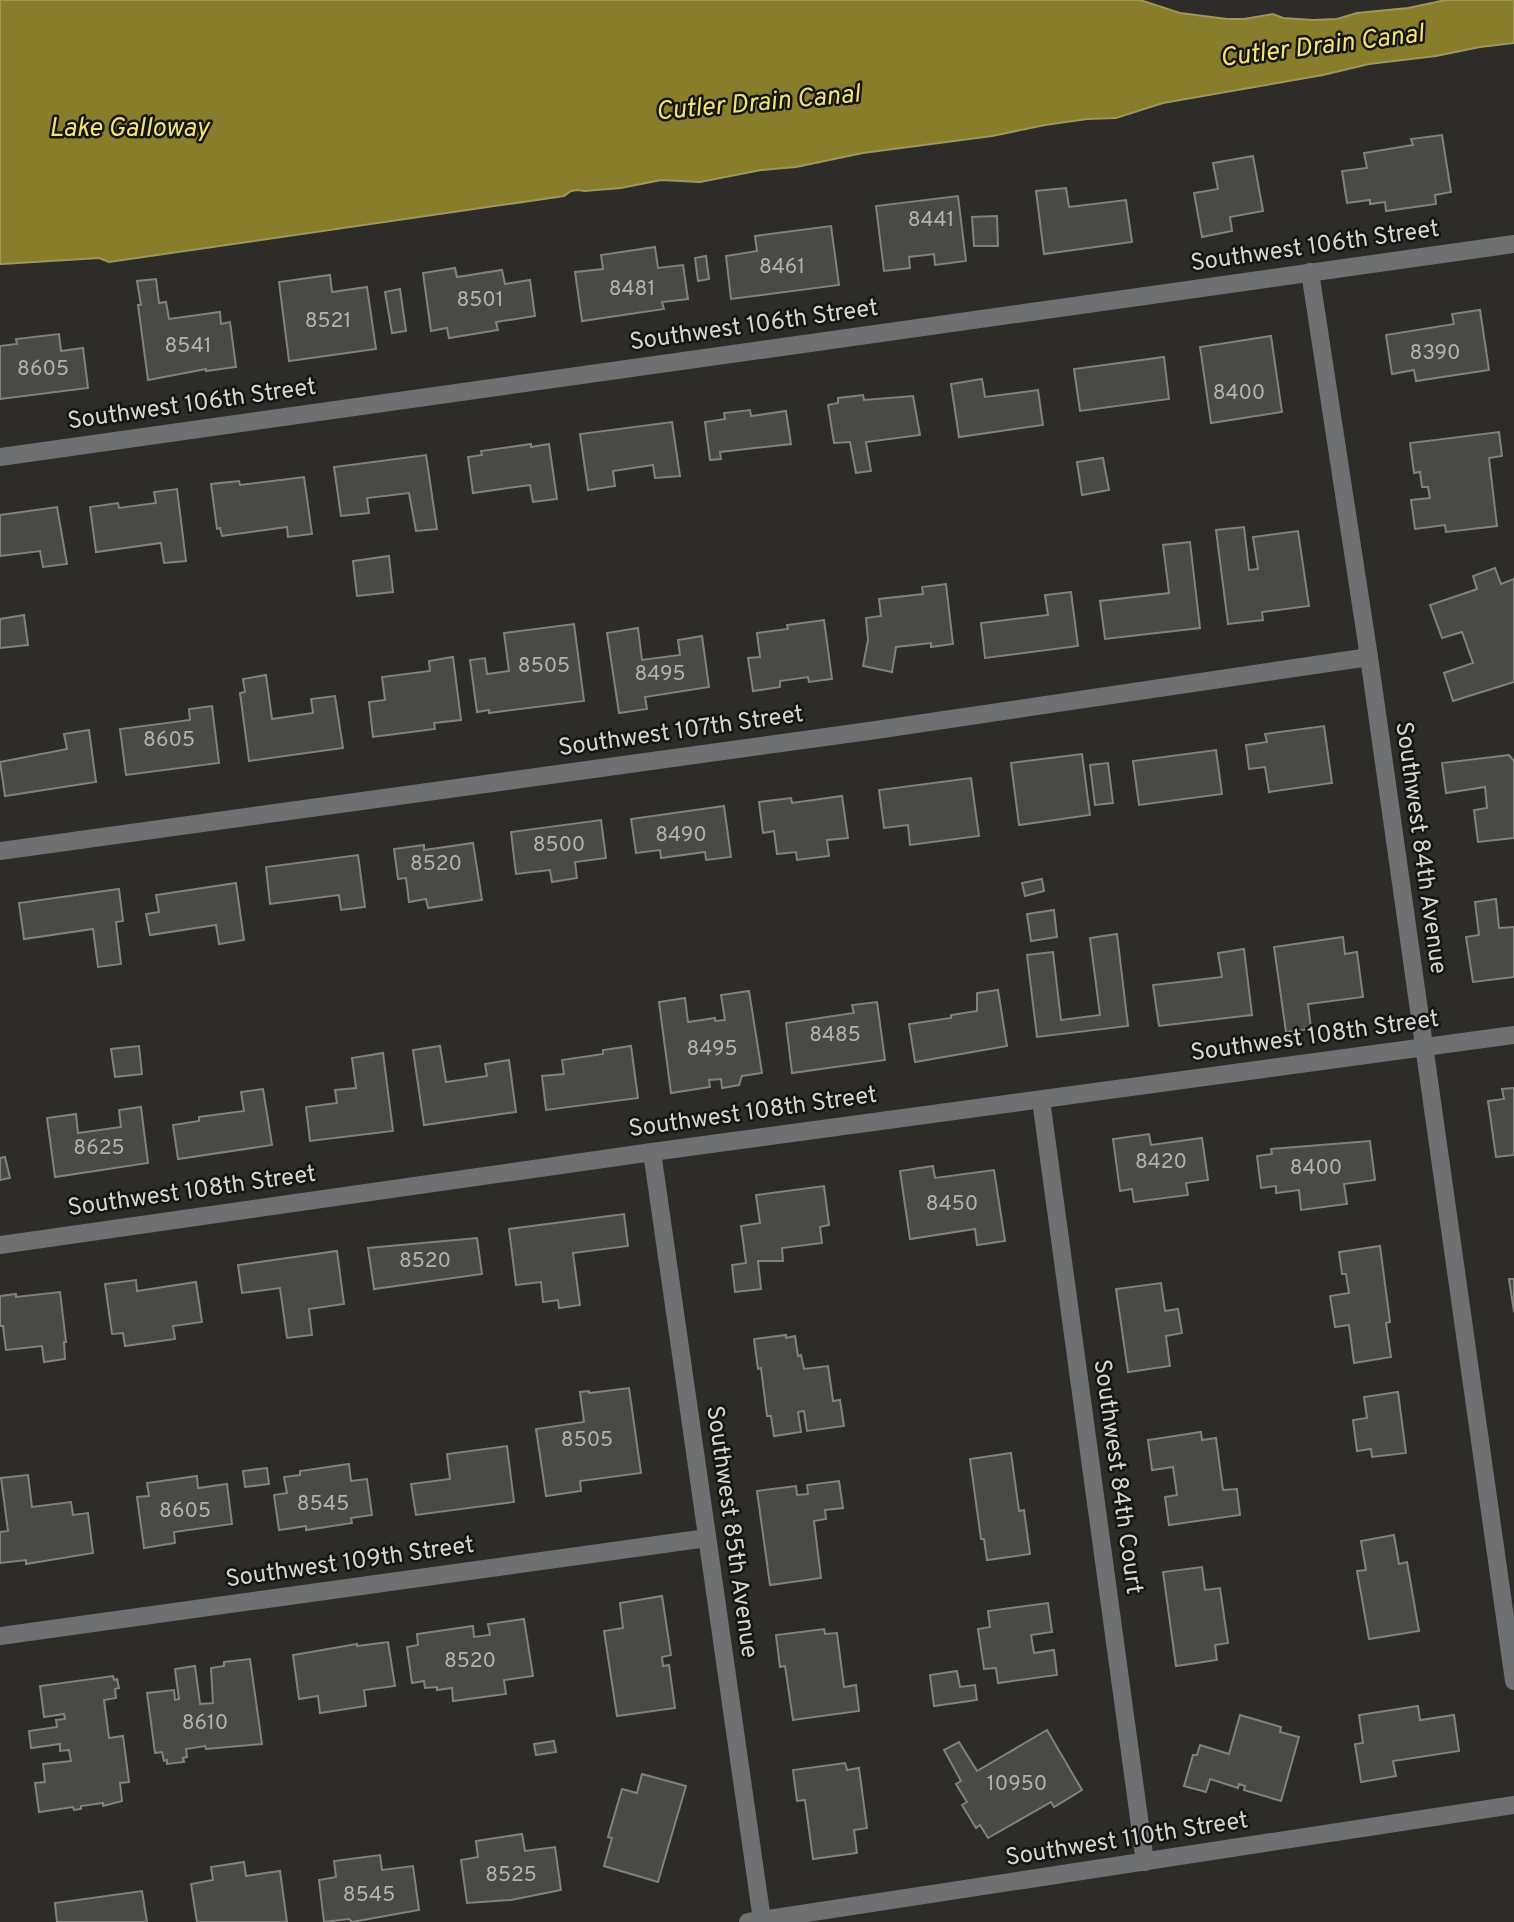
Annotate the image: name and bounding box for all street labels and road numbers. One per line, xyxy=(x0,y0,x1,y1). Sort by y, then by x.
street label: Southwest 106th Street xyxy=(1189,215,1441,279)
street label: Southwest 106th Street xyxy=(628,294,880,358)
street label: Southwest 106th Street xyxy=(66,373,318,437)
street label: Southwest 107th Street xyxy=(556,700,806,764)
street label: Southwest 84th Avenue xyxy=(1387,720,1453,976)
street label: Southwest 108th Street xyxy=(1189,1005,1441,1069)
street label: Southwest 108th Street xyxy=(627,1081,879,1145)
street label: Southwest 108th Street xyxy=(66,1160,318,1224)
street label: Southwest 84th Court xyxy=(1086,1358,1148,1596)
street label: Southwest 85th Avenue xyxy=(698,1404,764,1660)
street label: Southwest 109th Street xyxy=(224,1531,476,1595)
street label: Southwest 110th Street xyxy=(1004,1806,1250,1874)

